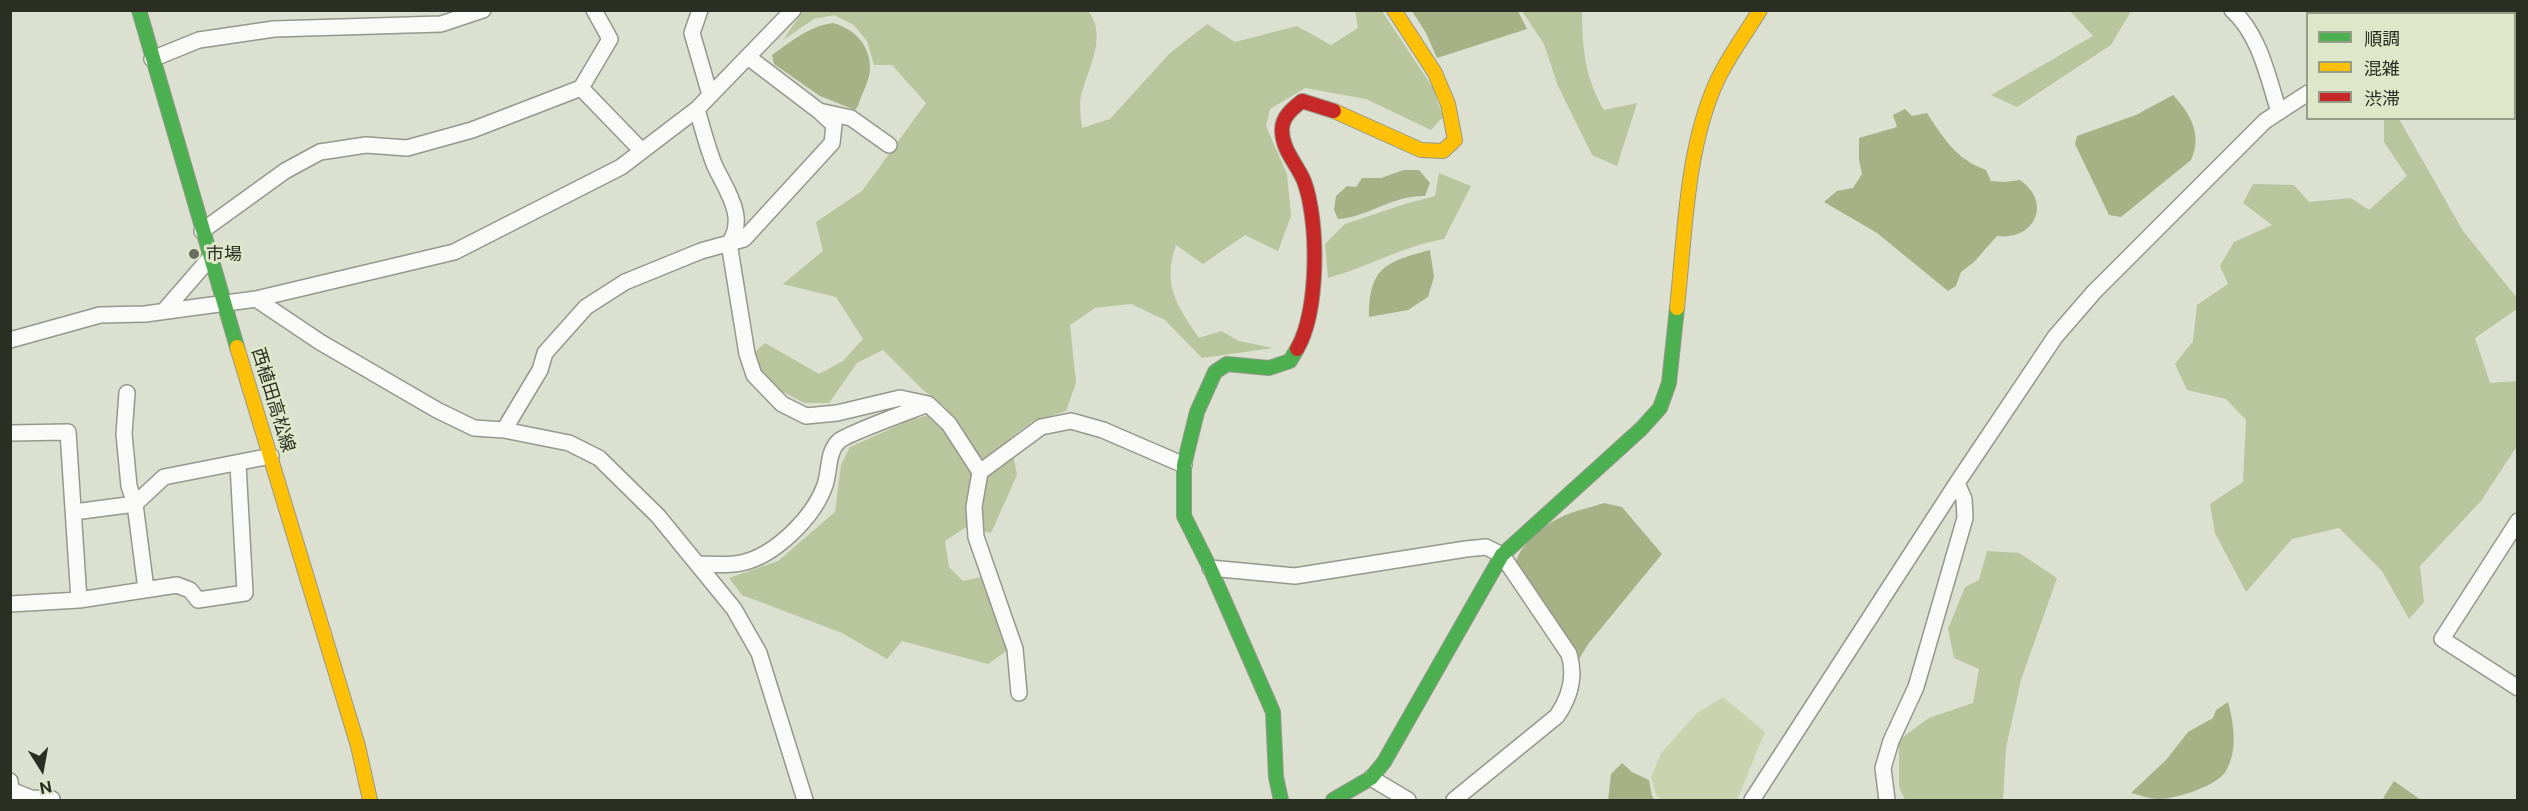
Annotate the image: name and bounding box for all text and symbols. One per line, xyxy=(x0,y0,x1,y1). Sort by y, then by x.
legend xyxy=(2306,12,2516,120)
text: 順調 xyxy=(2364,28,2400,49)
text: 混雑 xyxy=(2364,58,2400,79)
text: 渋滞 xyxy=(2364,88,2400,109)
place label: 市場 xyxy=(206,243,242,265)
marker: 市場 xyxy=(187,247,201,261)
street label: 西植田高松線 xyxy=(247,345,299,455)
north arrow xyxy=(12,739,72,799)
text: N xyxy=(38,777,53,798)

